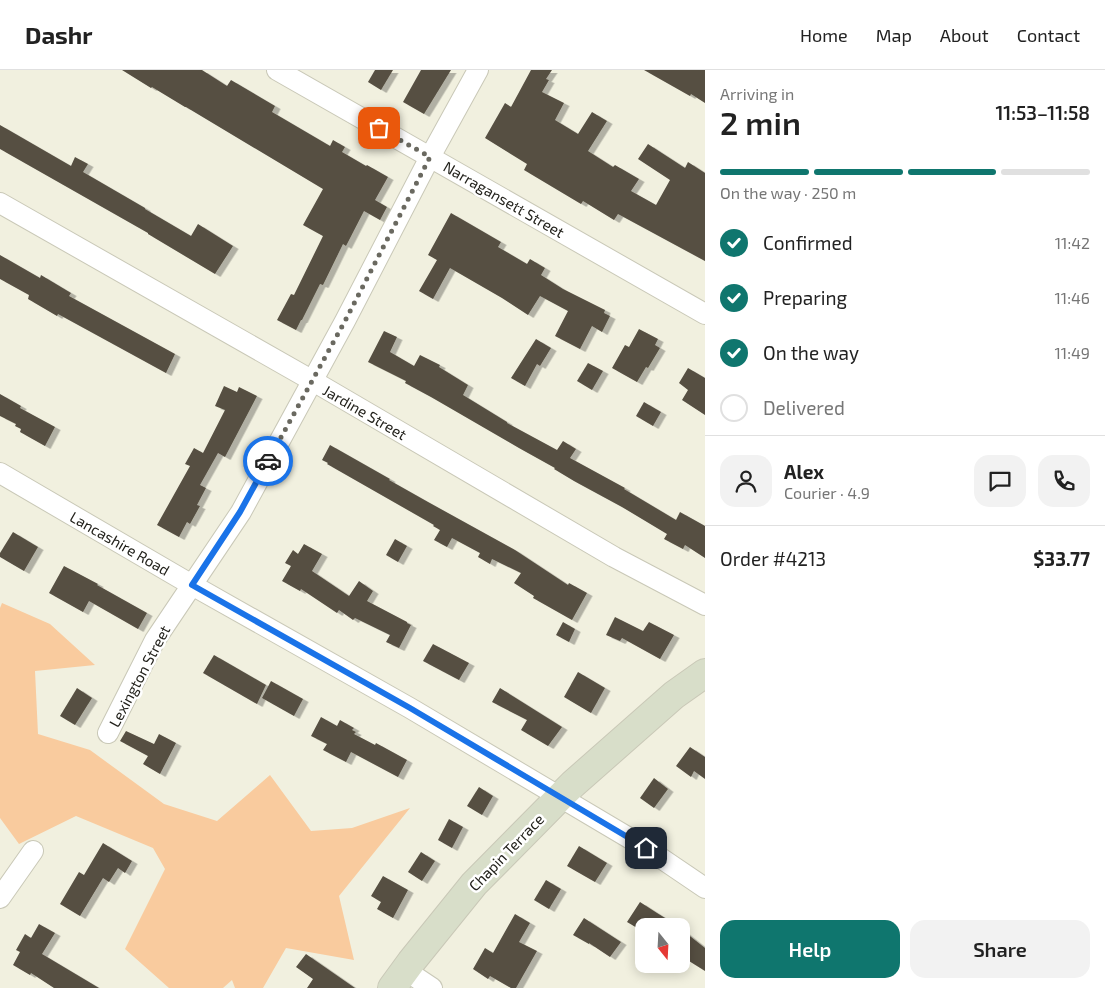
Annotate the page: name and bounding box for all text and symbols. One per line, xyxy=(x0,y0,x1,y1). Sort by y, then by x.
text: Dashr xyxy=(25,20,93,49)
text: Home xyxy=(800,24,848,46)
text: Map xyxy=(876,24,912,46)
text: About xyxy=(940,24,989,46)
text: Contact xyxy=(1017,24,1080,46)
text: Arriving in xyxy=(720,84,794,103)
text: 11:53–11:58 xyxy=(995,101,1090,124)
text: 2 min xyxy=(720,103,801,141)
pin xyxy=(358,107,400,149)
icon: bag xyxy=(365,114,393,142)
street label: Narragansett Street xyxy=(440,157,568,241)
text: On the way · 250 m xyxy=(720,183,856,202)
icon: check xyxy=(720,229,748,257)
text: Confirmed xyxy=(763,231,853,254)
text: 11:42 xyxy=(1055,233,1090,252)
icon: check xyxy=(720,284,748,312)
text: Preparing xyxy=(763,286,847,309)
text: 11:46 xyxy=(1054,288,1090,307)
icon: check xyxy=(720,339,748,367)
text: On the way xyxy=(763,341,859,364)
text: 11:49 xyxy=(1054,343,1090,362)
street label: Jardine Street xyxy=(320,381,410,443)
text: Delivered xyxy=(763,396,845,419)
courier xyxy=(243,436,293,486)
icon: car xyxy=(254,447,282,475)
button: person xyxy=(720,455,772,507)
button: chat xyxy=(974,455,1026,507)
button: phone xyxy=(1038,455,1090,507)
text: Alex xyxy=(784,460,824,483)
text: Courier · 4.9 xyxy=(784,483,870,502)
street label: Lancashire Road xyxy=(67,507,173,579)
text: Order #4213 xyxy=(720,547,826,570)
text: $33.77 xyxy=(1033,547,1090,570)
street label: Lexington Street xyxy=(105,622,173,730)
street label: Chapin Terrace xyxy=(465,810,547,894)
pin xyxy=(625,827,667,869)
icon: home xyxy=(632,834,660,862)
north arrow xyxy=(635,918,690,972)
map controls xyxy=(635,918,690,973)
button: Help xyxy=(720,920,900,978)
button: Share xyxy=(910,920,1090,978)

